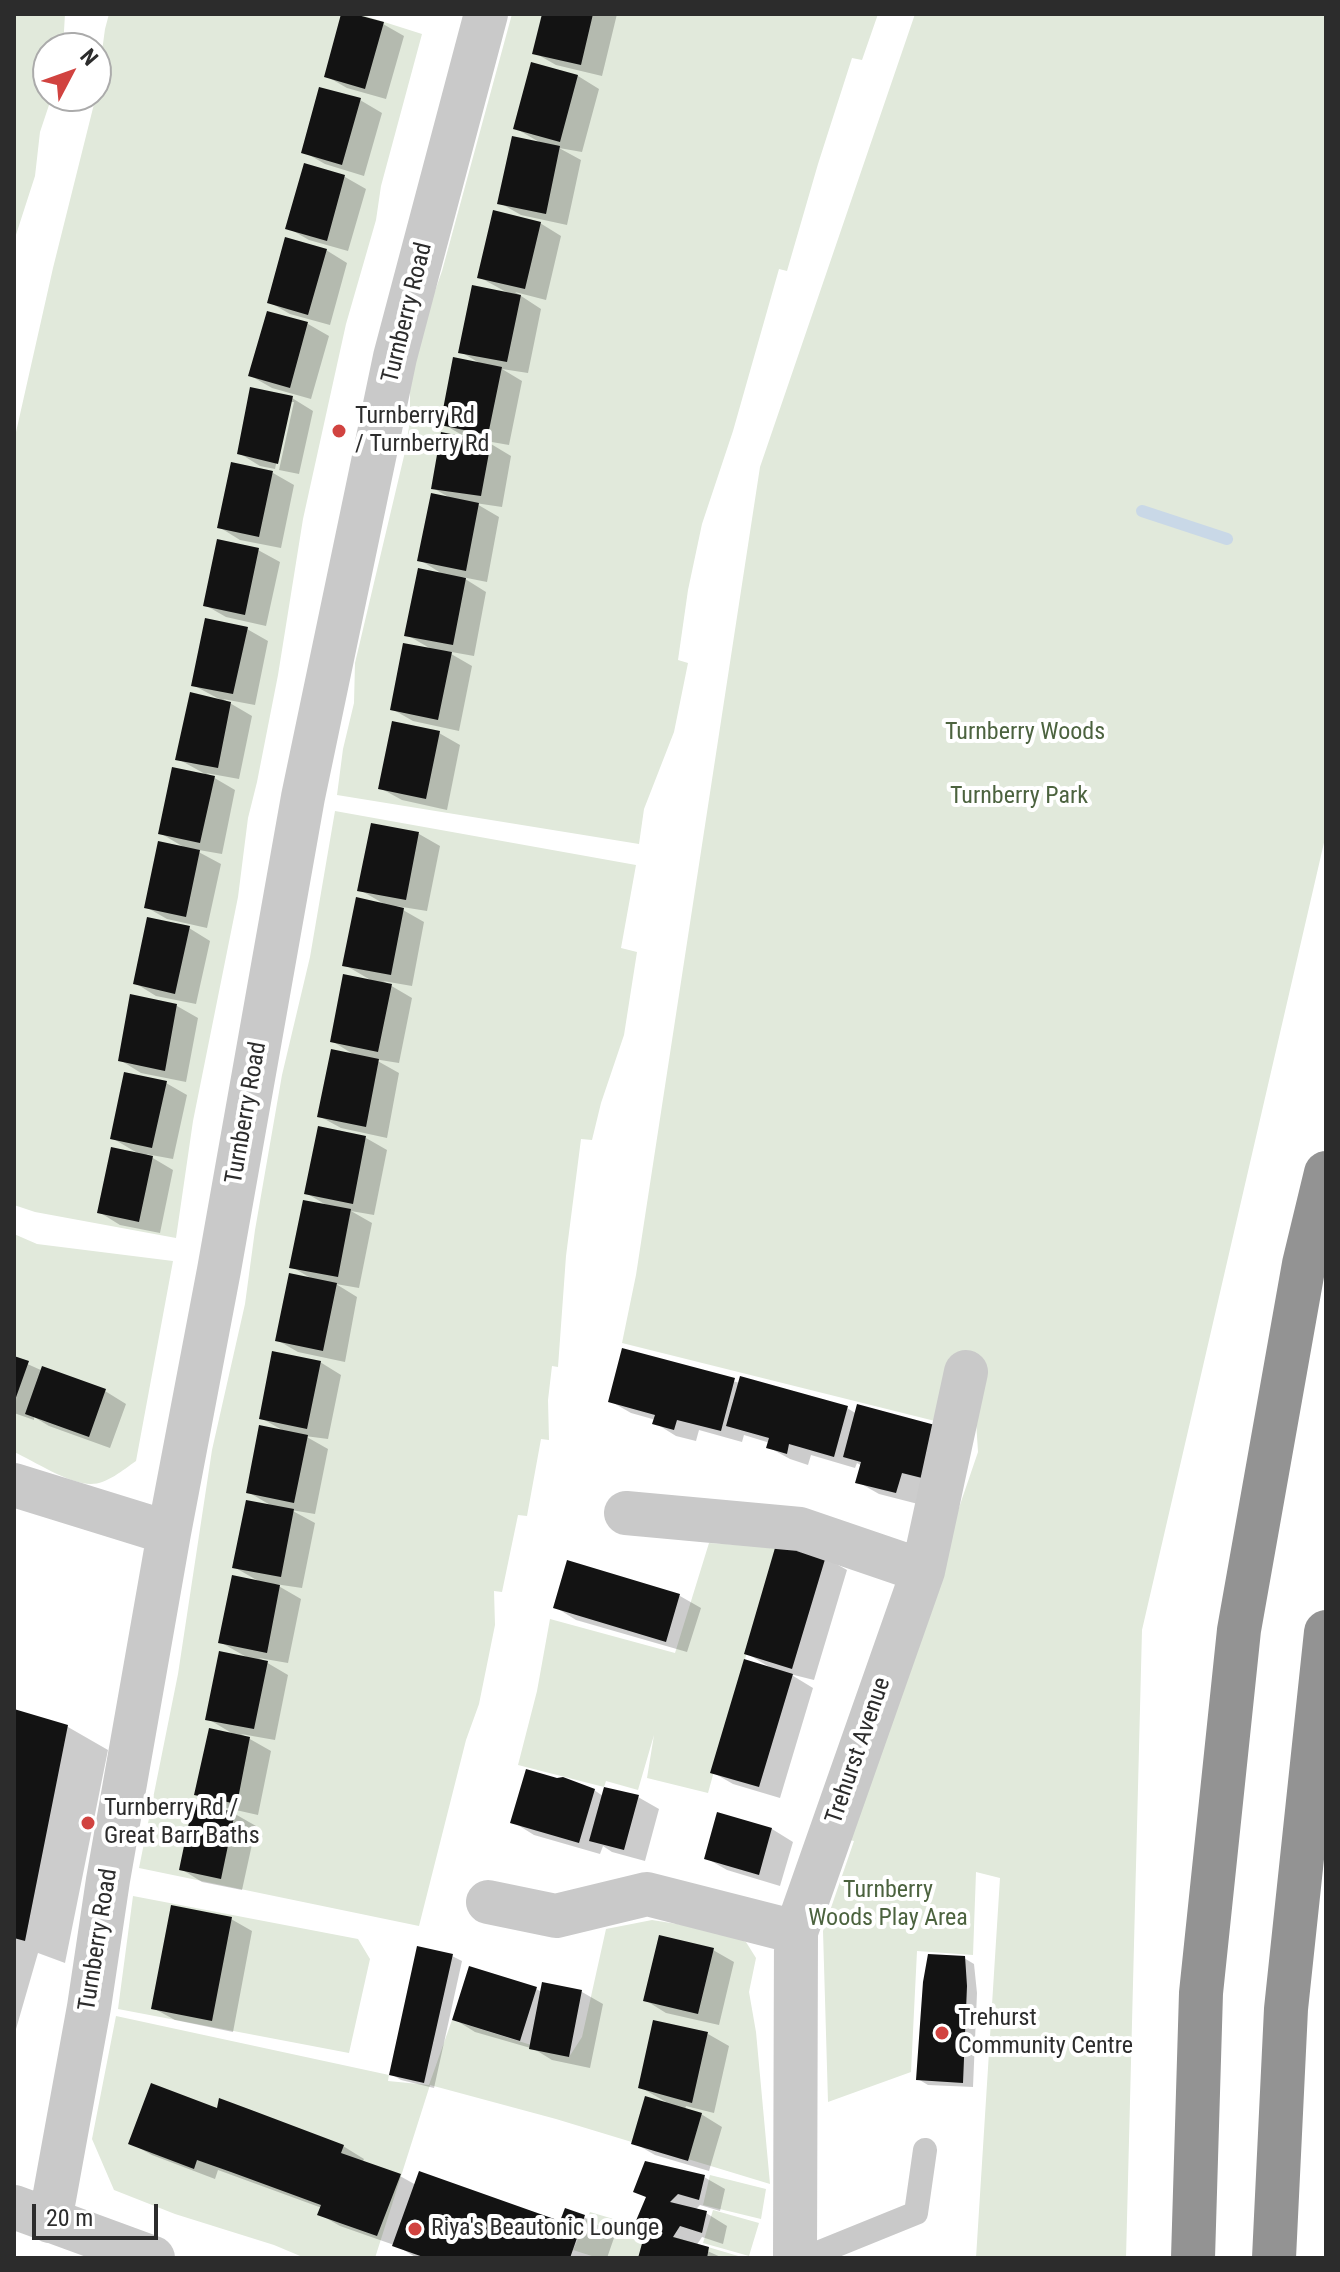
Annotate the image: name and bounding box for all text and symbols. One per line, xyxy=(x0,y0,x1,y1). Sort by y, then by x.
north arrow xyxy=(32,32,112,112)
text: N xyxy=(75,44,103,71)
street label: Turnberry Road xyxy=(377,240,439,386)
place label: Turnberry Rd / Turnberry Rd xyxy=(355,403,489,459)
marker: Turnberry Rd / Turnberry Rd xyxy=(330,422,348,440)
park label: Turnberry Woods xyxy=(945,719,1105,747)
park label: Turnberry Park xyxy=(950,783,1088,811)
street label: Turnberry Road xyxy=(220,1040,274,1186)
street label: Trehurst Avenue xyxy=(820,1674,898,1828)
place label: Turnberry Rd / Great Barr Baths xyxy=(104,1795,260,1851)
marker: Turnberry Rd / Great Barr Baths xyxy=(79,1814,97,1832)
street label: Turnberry Road xyxy=(74,1867,124,2013)
park label: Turnberry Woods Play Area xyxy=(808,1877,968,1933)
place label: Trehurst Community Centre xyxy=(958,2005,1133,2061)
marker: Trehurst Community Centre xyxy=(933,2024,951,2042)
scale bar xyxy=(36,2188,162,2238)
text: 20 m xyxy=(46,2204,93,2232)
place label: Riya's Beautonic Lounge xyxy=(431,2215,659,2243)
marker: Riya's Beautonic Lounge xyxy=(406,2220,424,2238)

